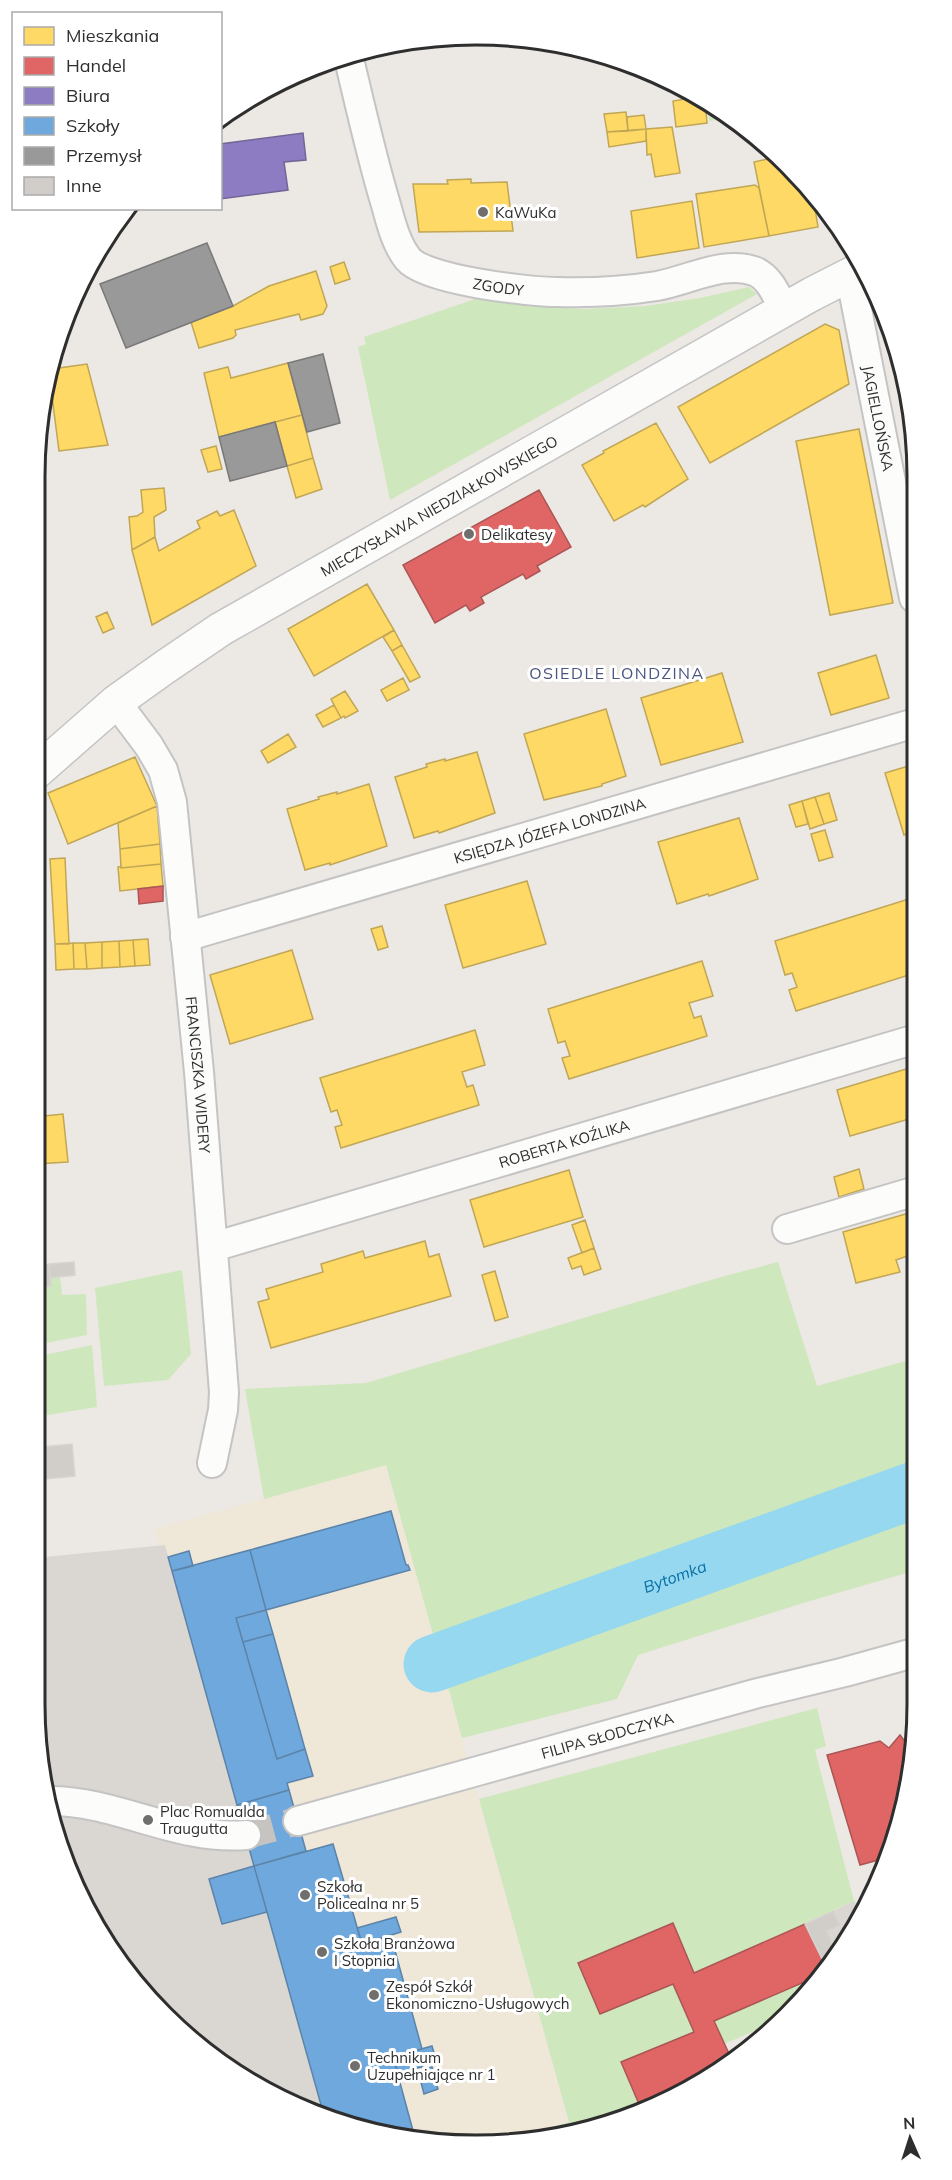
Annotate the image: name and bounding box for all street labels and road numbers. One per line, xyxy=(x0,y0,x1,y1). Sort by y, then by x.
street label: ZGODY xyxy=(471,273,526,299)
street label: JAGIELLOŃSKA xyxy=(859,364,898,473)
street label: MIECZYSŁAWA NIEDZIAŁKOWSKIEGO xyxy=(317,431,561,580)
street label: KSIĘDZA JÓZEFA LONDZINA xyxy=(451,793,648,867)
street label: FRANCISZKA WIDERY xyxy=(182,995,215,1155)
street label: ROBERTA KOŹLIKA xyxy=(496,1115,632,1171)
street label: FILIPA SŁODCZYKA xyxy=(539,1708,676,1762)

